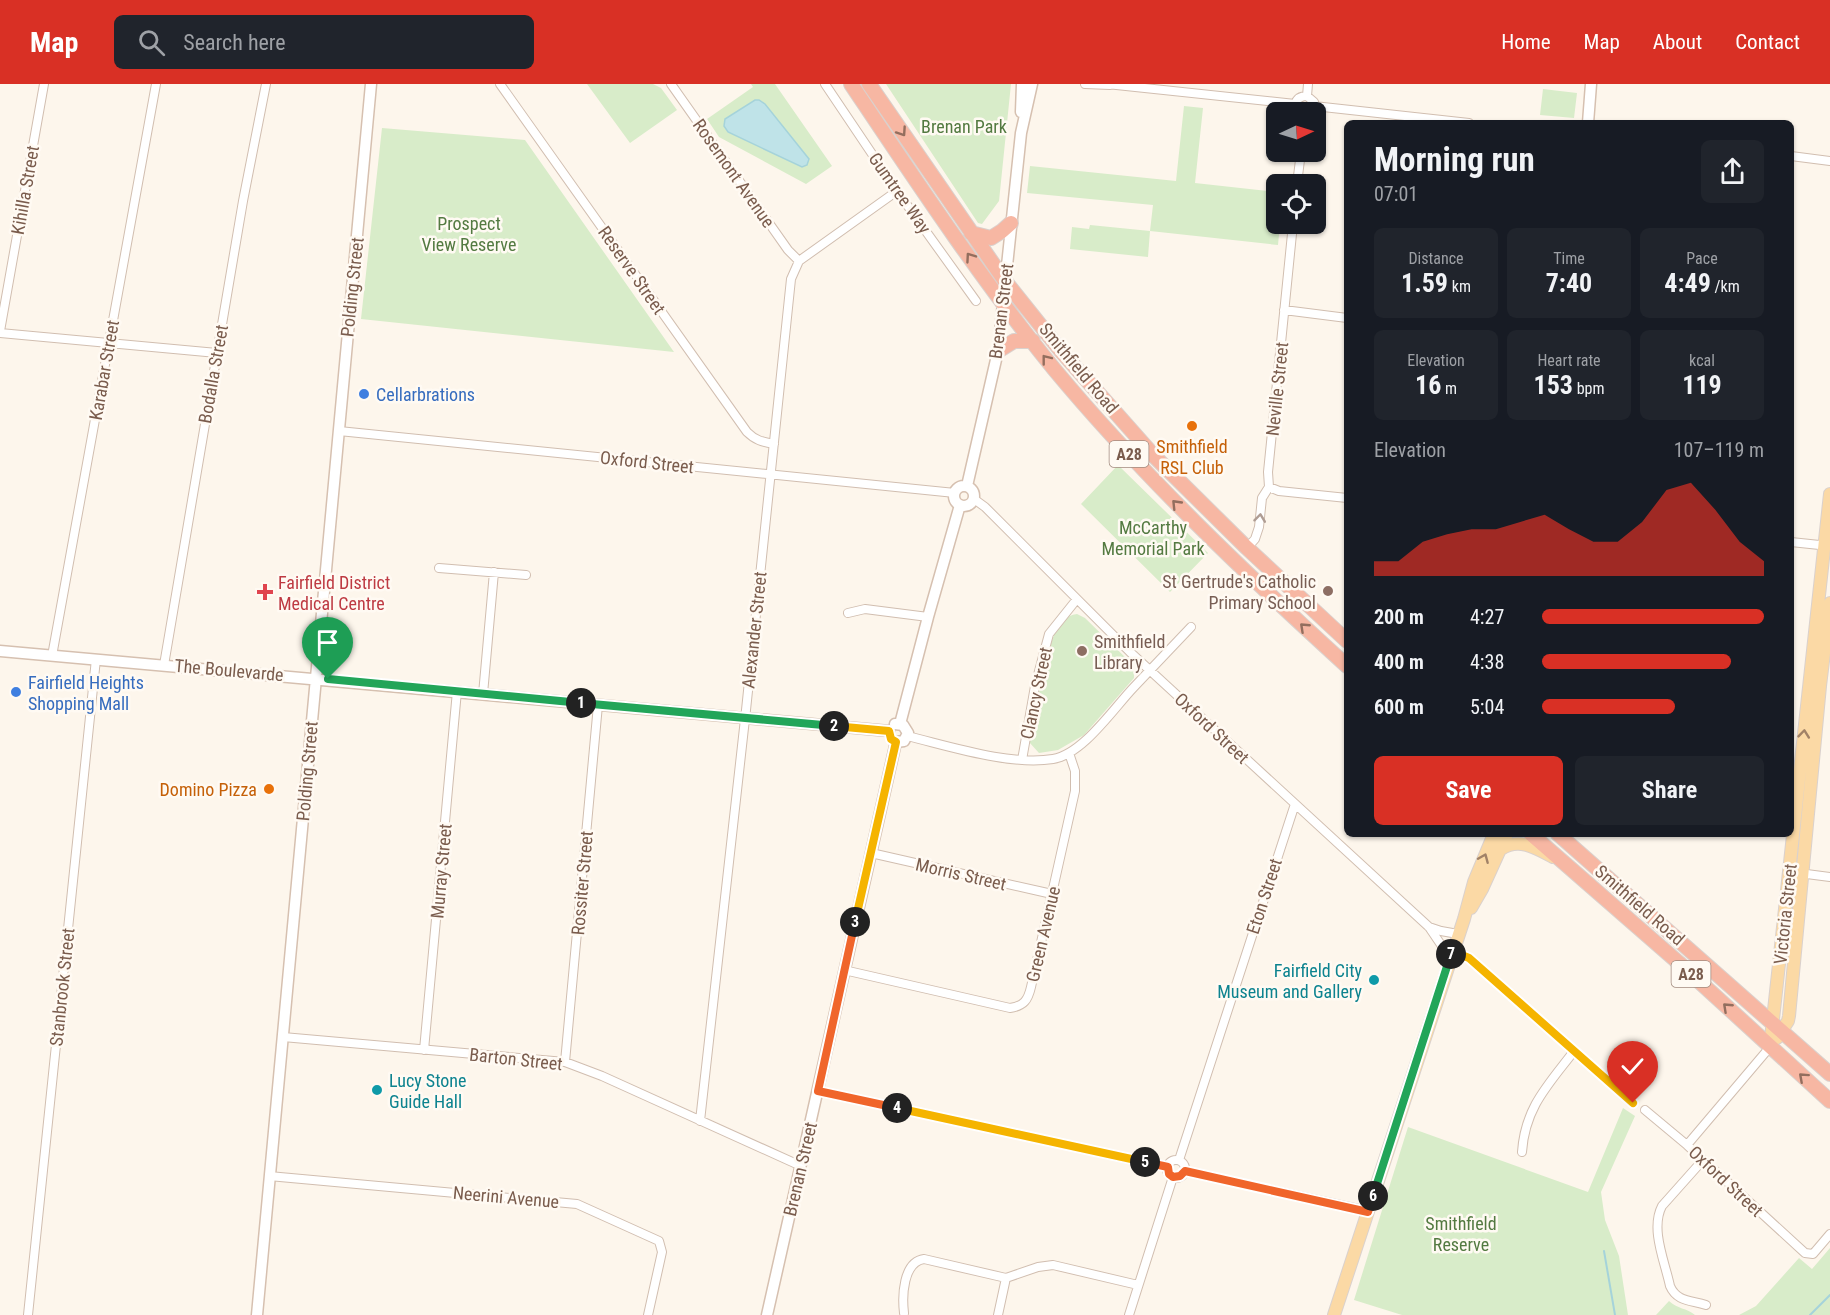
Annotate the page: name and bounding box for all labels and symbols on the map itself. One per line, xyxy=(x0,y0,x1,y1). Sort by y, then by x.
north arrow xyxy=(1266,102,1326,162)
street label: Rosemont Avenue xyxy=(689,115,779,231)
park label: Brenan Park xyxy=(921,116,1007,137)
one-way arrow xyxy=(895,126,906,137)
street label: Kihilla Street xyxy=(7,144,43,236)
street label: Gumtree Way xyxy=(864,148,936,238)
park label: Prospect View Reserve xyxy=(422,213,516,255)
street label: Reserve Street xyxy=(594,222,670,318)
street label: Polding Street xyxy=(336,236,368,338)
one-way arrow xyxy=(966,252,977,263)
street label: Brenan Street xyxy=(985,262,1017,360)
street label: Karabar Street xyxy=(85,318,123,422)
street label: Smithfield Road xyxy=(1035,318,1123,418)
street label: Bodalla Street xyxy=(194,323,232,425)
street label: Neville Street xyxy=(1262,341,1292,437)
one-way arrow xyxy=(1043,354,1054,365)
place label: Cellarbrations xyxy=(376,384,475,405)
marker: Cellarbrations xyxy=(357,387,371,401)
marker: Smithfield RSL Club xyxy=(1185,419,1199,433)
place label: Smithfield RSL Club xyxy=(1156,436,1228,478)
road number: A28 xyxy=(1110,441,1148,467)
street label: Oxford Street xyxy=(599,447,695,477)
one-way arrow xyxy=(1173,500,1184,511)
one-way arrow xyxy=(1253,513,1266,522)
park label: McCarthy Memorial Park xyxy=(1101,517,1205,559)
street label: Alexander Street xyxy=(737,571,771,689)
place label: St Gertrude's Catholic Primary School xyxy=(1162,571,1316,613)
place label: Fairfield District Medical Centre xyxy=(278,572,390,614)
marker: Fairfield District Medical Centre xyxy=(256,583,274,601)
marker: St Gertrude's Catholic Primary School xyxy=(1321,584,1335,598)
pin xyxy=(302,617,353,679)
one-way arrow xyxy=(1300,623,1311,634)
place label: Smithfield Library xyxy=(1094,631,1165,673)
marker: Smithfield Library xyxy=(1075,644,1089,658)
street label: Clancy Street xyxy=(1016,645,1056,741)
street label: The Boulevarde xyxy=(174,655,284,685)
place label: Fairfield Heights Shopping Mall xyxy=(28,672,144,714)
marker: Fairfield Heights Shopping Mall xyxy=(9,685,23,699)
pin: 1 xyxy=(566,688,596,718)
street label: Oxford Street xyxy=(1170,688,1254,768)
pin: 2 xyxy=(819,711,849,741)
street label: Polding Street xyxy=(292,720,322,822)
one-way arrow xyxy=(1797,730,1810,739)
place label: Domino Pizza xyxy=(160,779,257,800)
marker: Domino Pizza xyxy=(262,782,276,796)
street label: Murray Street xyxy=(426,823,456,919)
street label: Rossiter Street xyxy=(567,830,597,936)
street label: Morris Street xyxy=(914,853,1008,895)
one-way arrow xyxy=(1477,853,1489,864)
street label: Eton Street xyxy=(1242,856,1286,936)
street label: Smithfield Road xyxy=(1591,860,1689,950)
street label: Victoria Street xyxy=(1769,863,1801,965)
street label: Green Avenue xyxy=(1022,884,1064,984)
pin: 3 xyxy=(840,907,870,937)
street label: Stanbrook Street xyxy=(45,927,79,1047)
pin: 7 xyxy=(1436,939,1466,969)
place label: Fairfield City Museum and Gallery xyxy=(1217,960,1363,1002)
road number: A28 xyxy=(1672,961,1710,987)
marker: Fairfield City Museum and Gallery xyxy=(1367,973,1381,987)
one-way arrow xyxy=(1723,1004,1734,1015)
pin xyxy=(1607,1041,1658,1103)
street label: Barton Street xyxy=(468,1044,564,1074)
place label: Lucy Stone Guide Hall xyxy=(389,1070,467,1112)
one-way arrow xyxy=(1799,1073,1810,1084)
marker: Lucy Stone Guide Hall xyxy=(370,1083,384,1097)
pin: 4 xyxy=(882,1093,912,1123)
street label: Brenan Street xyxy=(779,1120,821,1218)
street label: Oxford Street xyxy=(1684,1141,1768,1221)
pin: 5 xyxy=(1130,1147,1160,1177)
pin: 6 xyxy=(1358,1181,1388,1211)
street label: Neerini Avenue xyxy=(452,1182,560,1212)
park label: Smithfield Reserve xyxy=(1425,1213,1497,1255)

